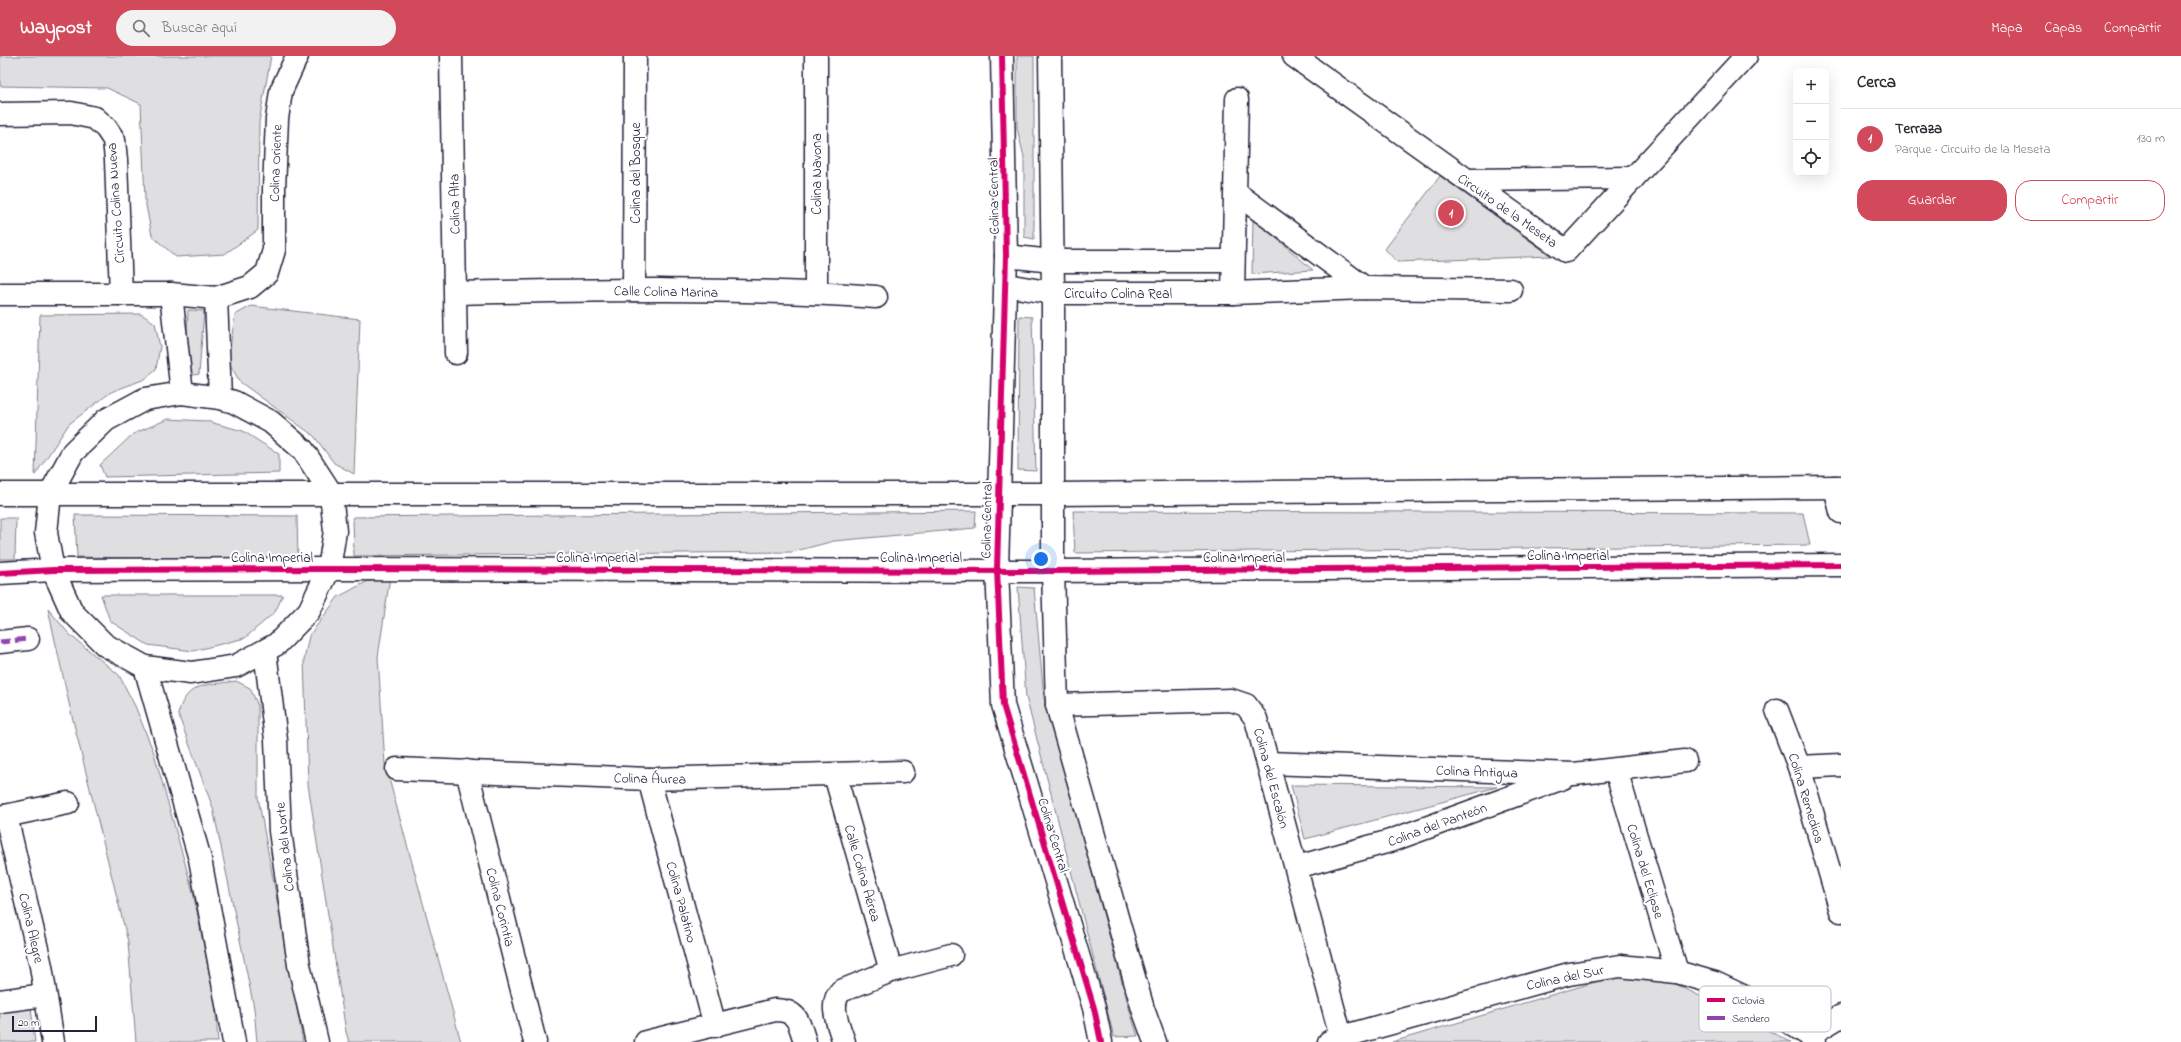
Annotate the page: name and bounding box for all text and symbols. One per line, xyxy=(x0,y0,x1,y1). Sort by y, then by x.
search box xyxy=(116,10,396,46)
text: Waypost xyxy=(20,15,92,42)
icon: search xyxy=(130,17,152,39)
text: Buscar aquí xyxy=(162,17,237,39)
text: Mapa xyxy=(1991,18,2023,39)
text: Capas xyxy=(2045,18,2082,39)
text: Compartir xyxy=(2104,18,2161,39)
map controls xyxy=(1793,68,1829,176)
button: + xyxy=(1793,68,1829,104)
text: Cerca xyxy=(1857,70,1896,95)
button: − xyxy=(1793,104,1829,140)
text: Terraza xyxy=(1895,118,1942,140)
street label: Colina del Bosque xyxy=(626,122,647,224)
street label: Colina Oriente xyxy=(265,123,288,202)
text: 1 xyxy=(1868,129,1872,148)
text: 130 m xyxy=(2137,129,2165,148)
street label: Colina Navona xyxy=(807,133,828,215)
button: locate xyxy=(1793,140,1829,176)
text: Parque · Circuito de la Meseta xyxy=(1895,140,2050,159)
street label: Circuito Colina Nueva xyxy=(102,142,131,264)
street label: Colina Central xyxy=(983,157,1006,235)
street label: Circuito de la Meseta xyxy=(1453,169,1562,254)
street label: Colina Alta xyxy=(444,173,467,234)
button: Guardar xyxy=(1857,180,2007,221)
button: Compartir xyxy=(2015,180,2165,221)
pin: 1 xyxy=(1438,198,1464,228)
street label: Calle Colina Marina xyxy=(614,281,718,304)
street label: Circuito Colina Real xyxy=(1064,284,1172,305)
street label: Colina Central xyxy=(976,481,999,559)
street label: Colina Imperial xyxy=(1527,546,1609,567)
street label: Colina Imperial xyxy=(231,548,313,569)
street label: Colina Imperial xyxy=(556,548,638,569)
street label: Colina Imperial xyxy=(880,548,962,569)
street label: Colina Imperial xyxy=(1203,548,1285,569)
your location xyxy=(1031,549,1051,569)
street label: Colina del Escalón xyxy=(1247,726,1294,831)
street label: Colina Remedios xyxy=(1782,751,1829,846)
street label: Colina Antigua xyxy=(1436,761,1518,785)
street label: Colina Áurea xyxy=(614,767,686,791)
street label: Colina Central xyxy=(1031,795,1074,875)
street label: Colina del Panteón xyxy=(1385,798,1490,853)
street label: Colina del Norte xyxy=(270,801,301,892)
street label: Calle Colina Aérea xyxy=(838,822,885,924)
street label: Colina del Eclipse xyxy=(1620,822,1669,922)
street label: Colina Palatino xyxy=(660,859,702,945)
street label: Colina Corintia xyxy=(480,866,520,949)
street label: Colina Alegre xyxy=(11,891,49,966)
street label: Colina del Sur xyxy=(1525,960,1607,997)
legend xyxy=(1699,986,1831,1032)
text: Ciclovía xyxy=(1732,993,1765,1009)
text: Sendero xyxy=(1732,1011,1770,1027)
scale bar xyxy=(12,1014,97,1033)
text: 20 m xyxy=(18,1015,40,1031)

